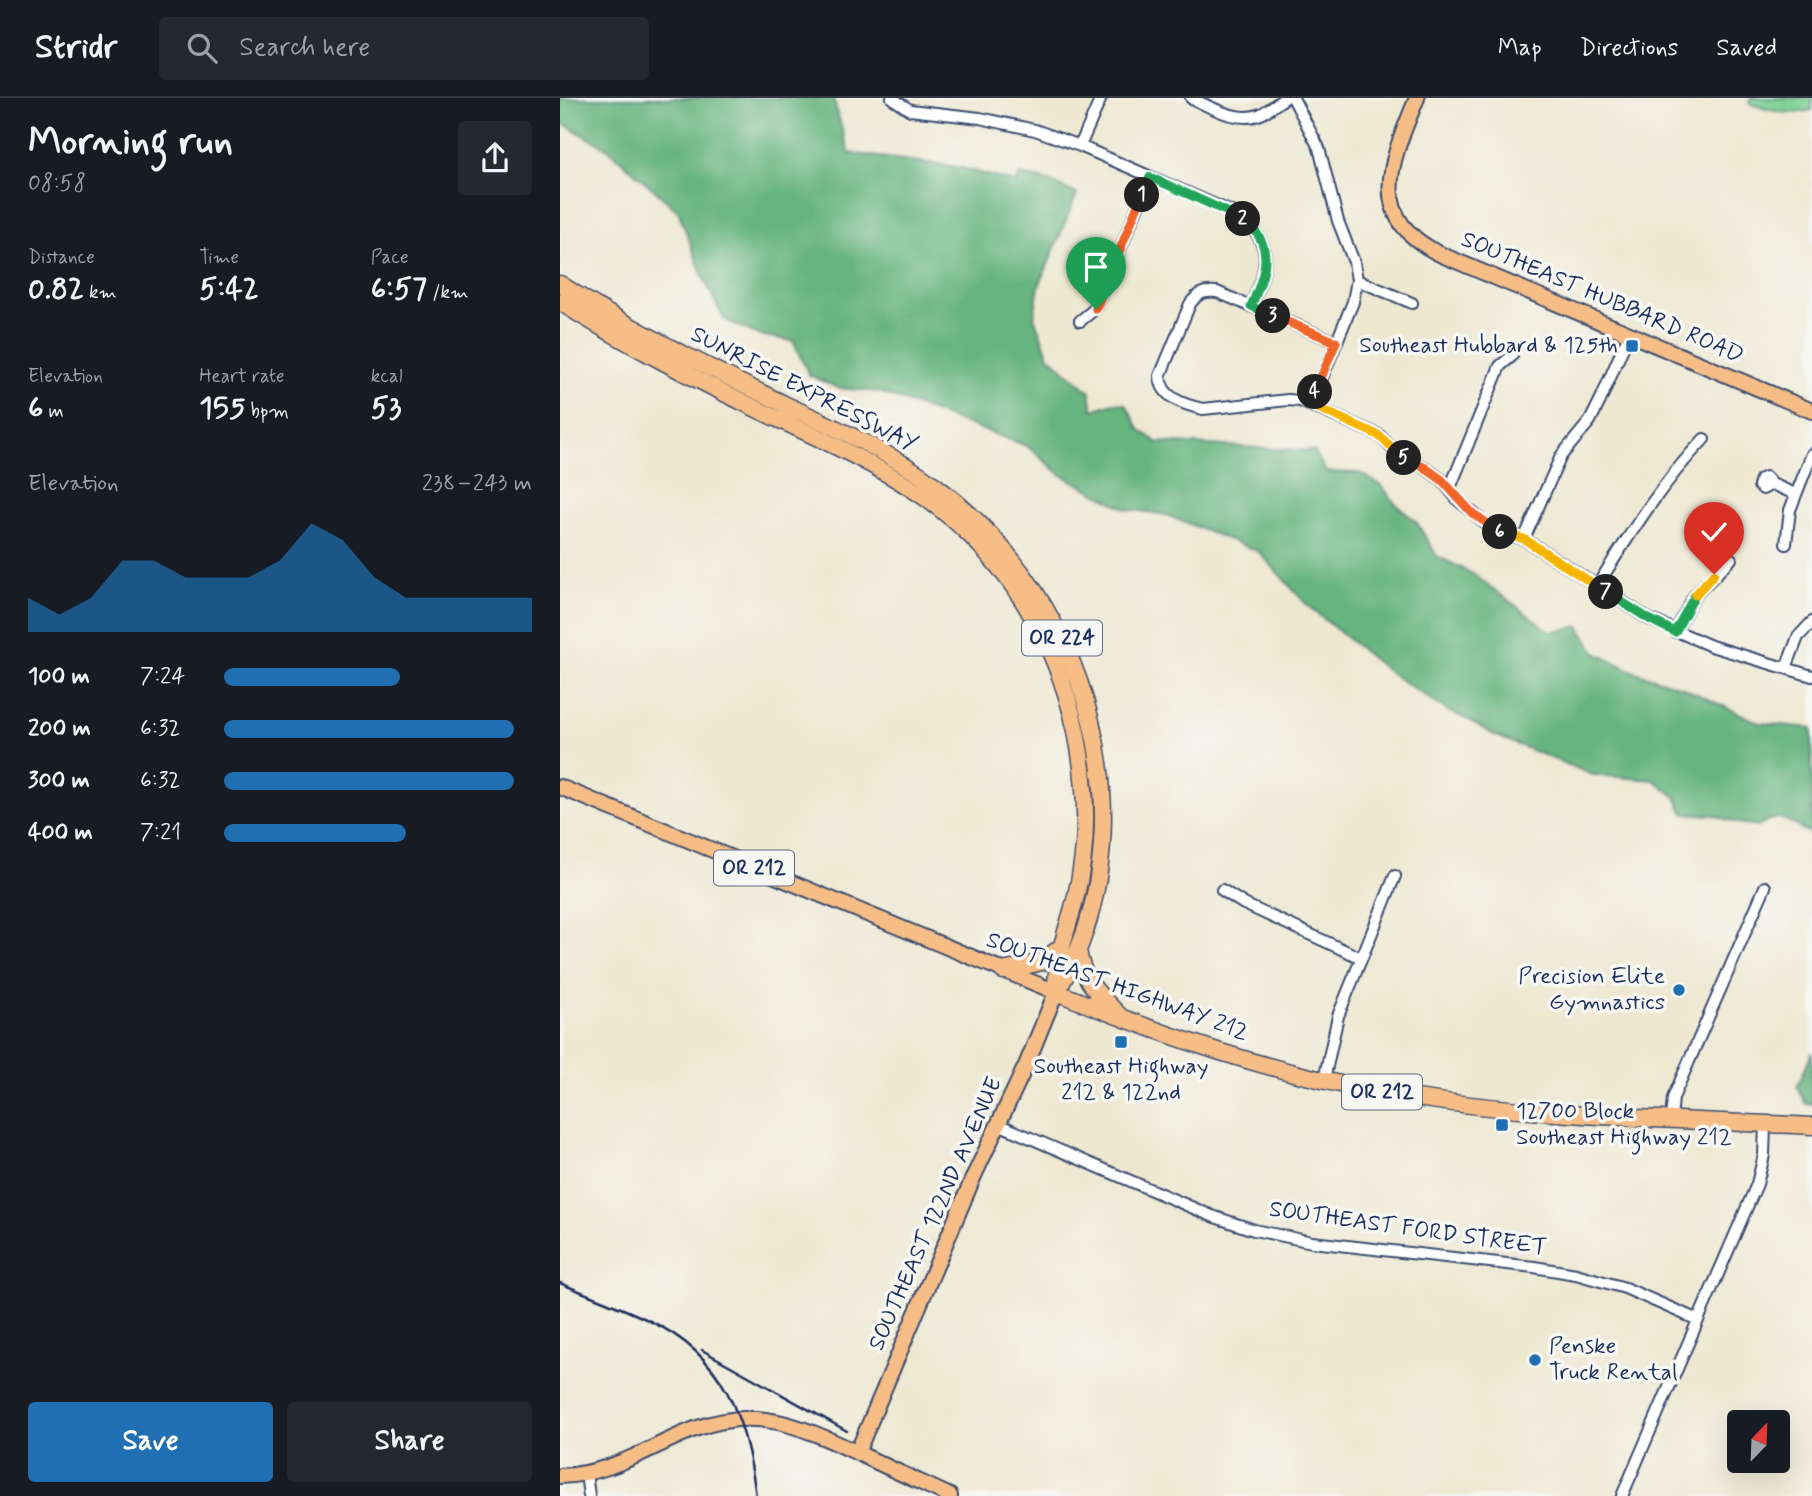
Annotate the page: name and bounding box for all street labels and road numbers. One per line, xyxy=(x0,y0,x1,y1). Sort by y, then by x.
street label: SOUTHEAST HUBBARD ROAD xyxy=(1456,225,1748,371)
street label: SUNRISE EXPRESSWAY xyxy=(685,320,923,460)
road number: OR 224 xyxy=(1022,620,1102,656)
road number: OR 212 xyxy=(714,850,794,886)
street label: SOUTHEAST HIGHWAY 212 xyxy=(982,926,1252,1049)
street label: SOUTHEAST 122ND AVENUE xyxy=(862,1073,1010,1355)
road number: OR 212 xyxy=(1342,1074,1422,1110)
street label: SOUTHEAST FORD STREET xyxy=(1267,1195,1549,1263)

